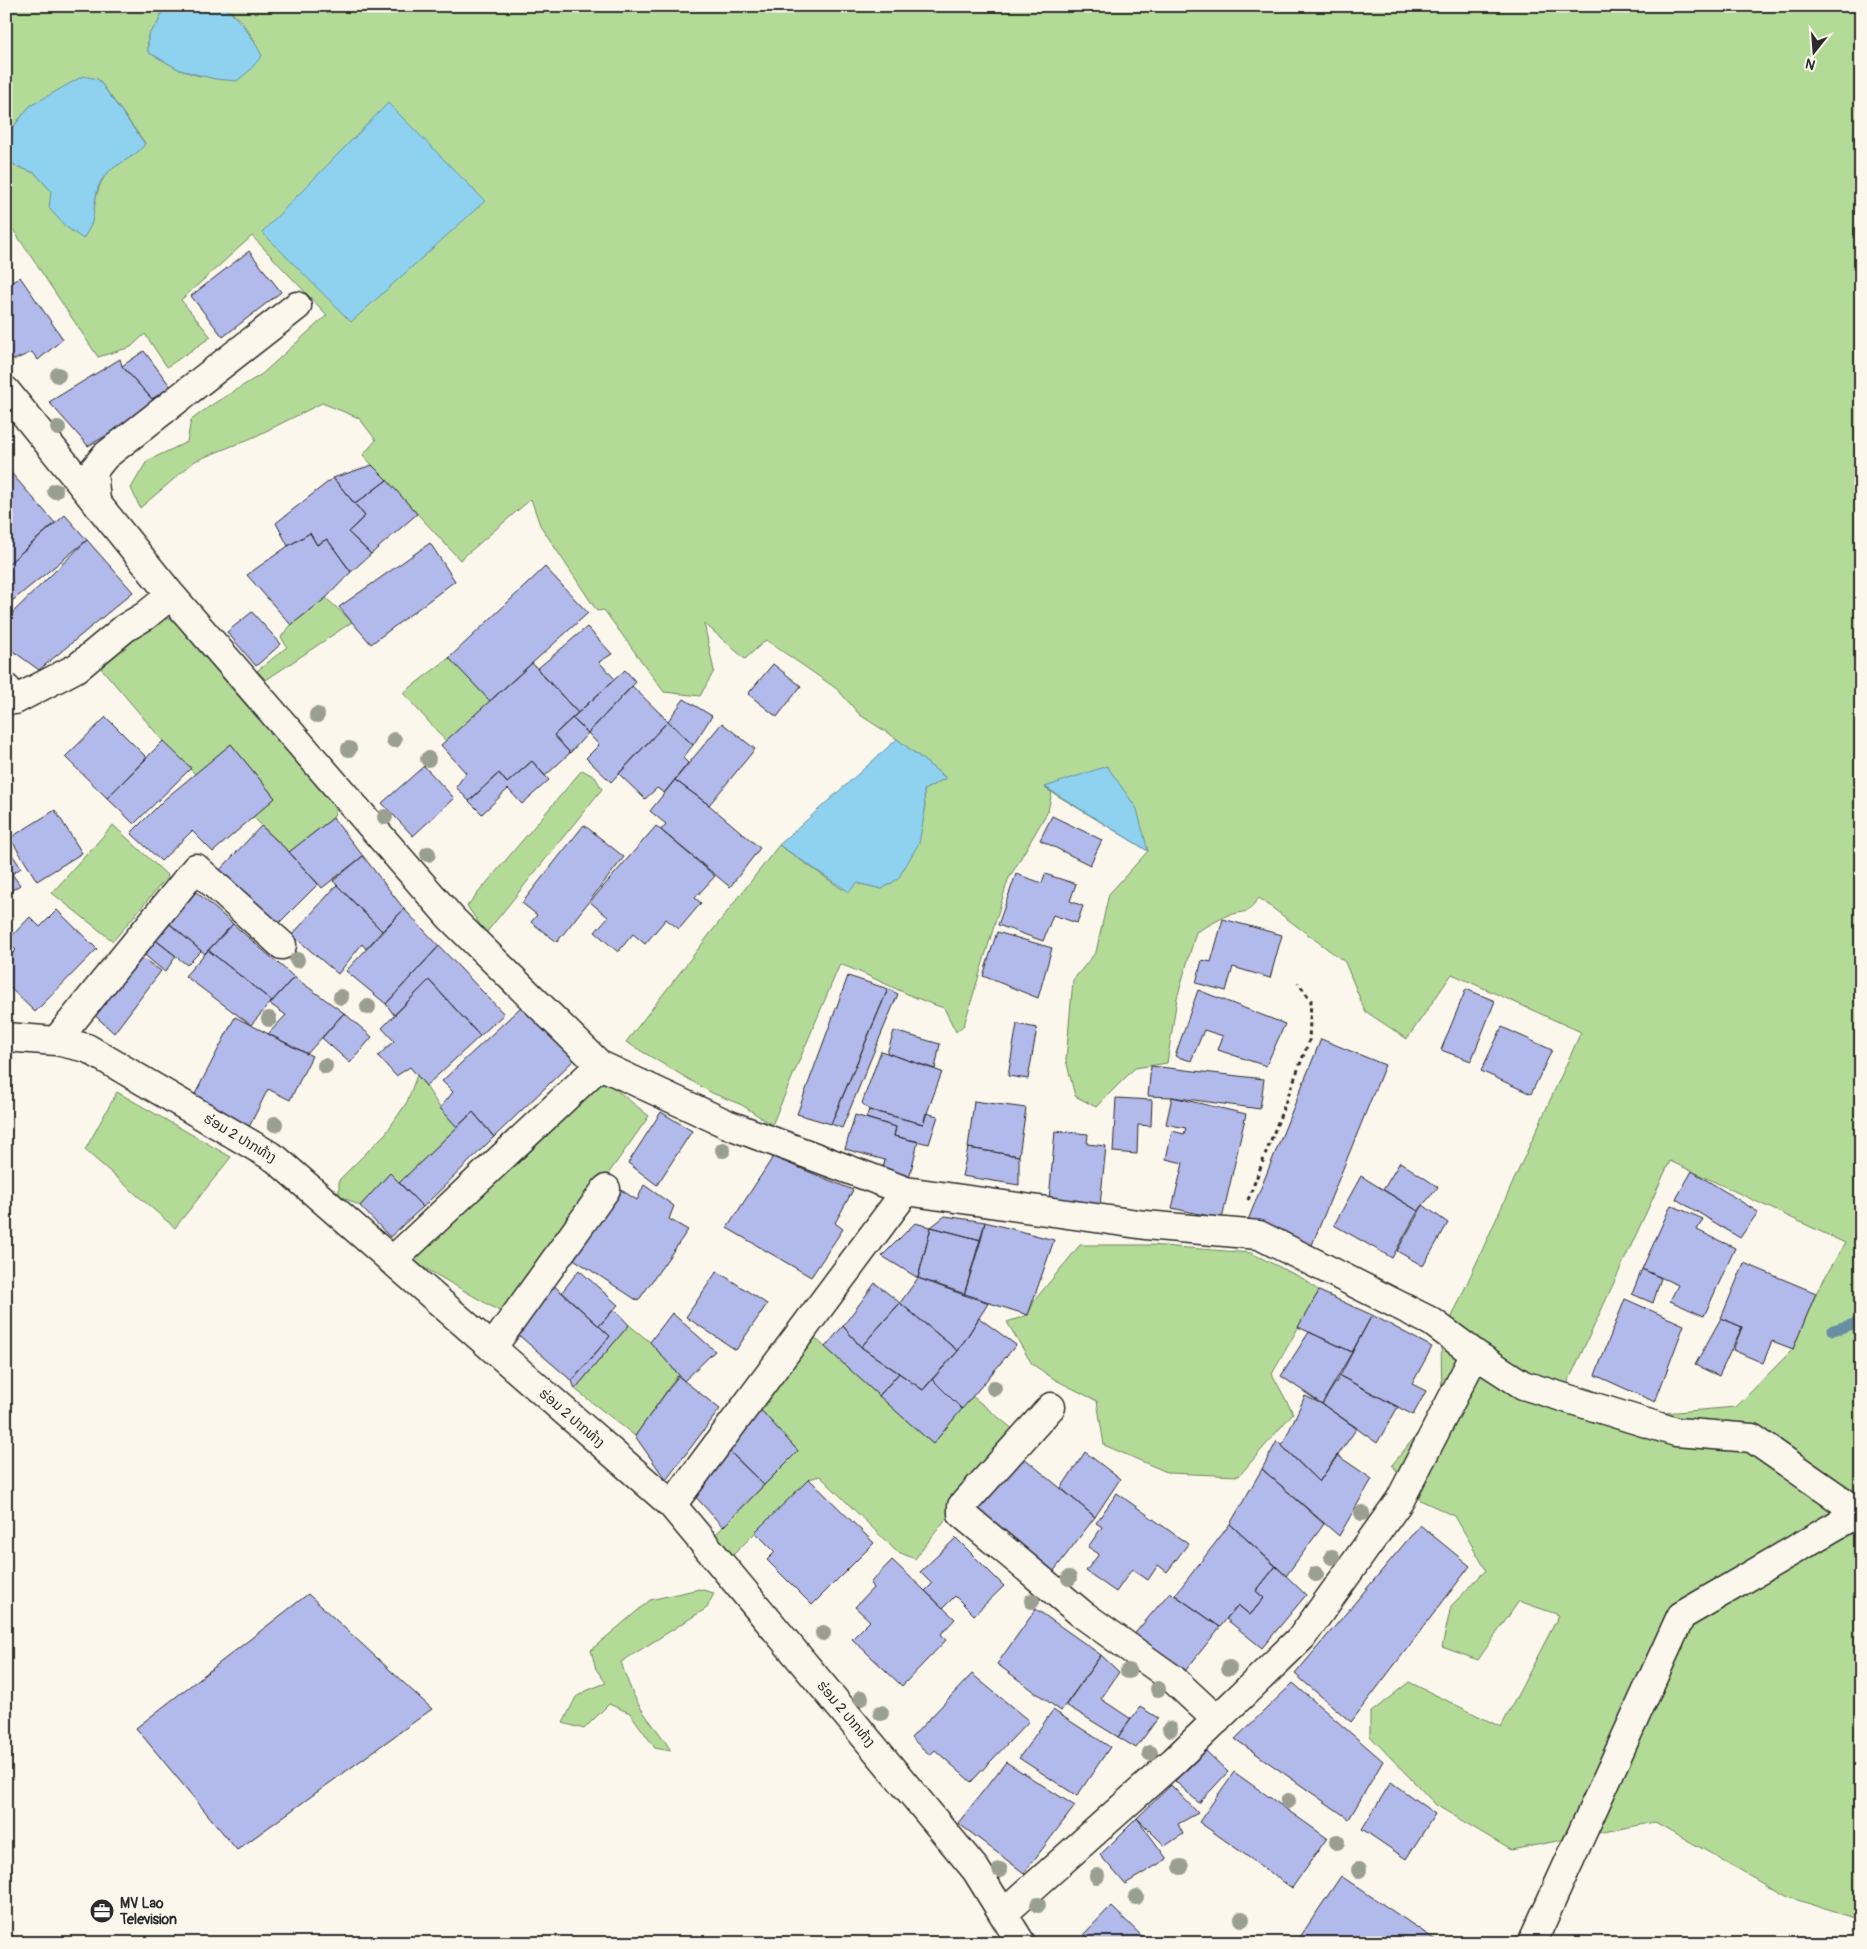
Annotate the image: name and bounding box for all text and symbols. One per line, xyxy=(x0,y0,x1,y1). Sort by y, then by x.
north arrow xyxy=(1790,28,1840,78)
text: N xyxy=(1803,54,1817,73)
street label: ຮ່ອມ 2 ປາກທ້າງ xyxy=(201,1110,279,1166)
street label: ຮ່ອມ 2 ປາກທ້າງ xyxy=(536,1385,608,1451)
street label: ຮ່ອມ 2 ປາກທ້າງ xyxy=(813,1677,879,1751)
place label: MV Lao Television xyxy=(119,1895,177,1928)
office icon: MV Lao Television xyxy=(89,1898,115,1924)

